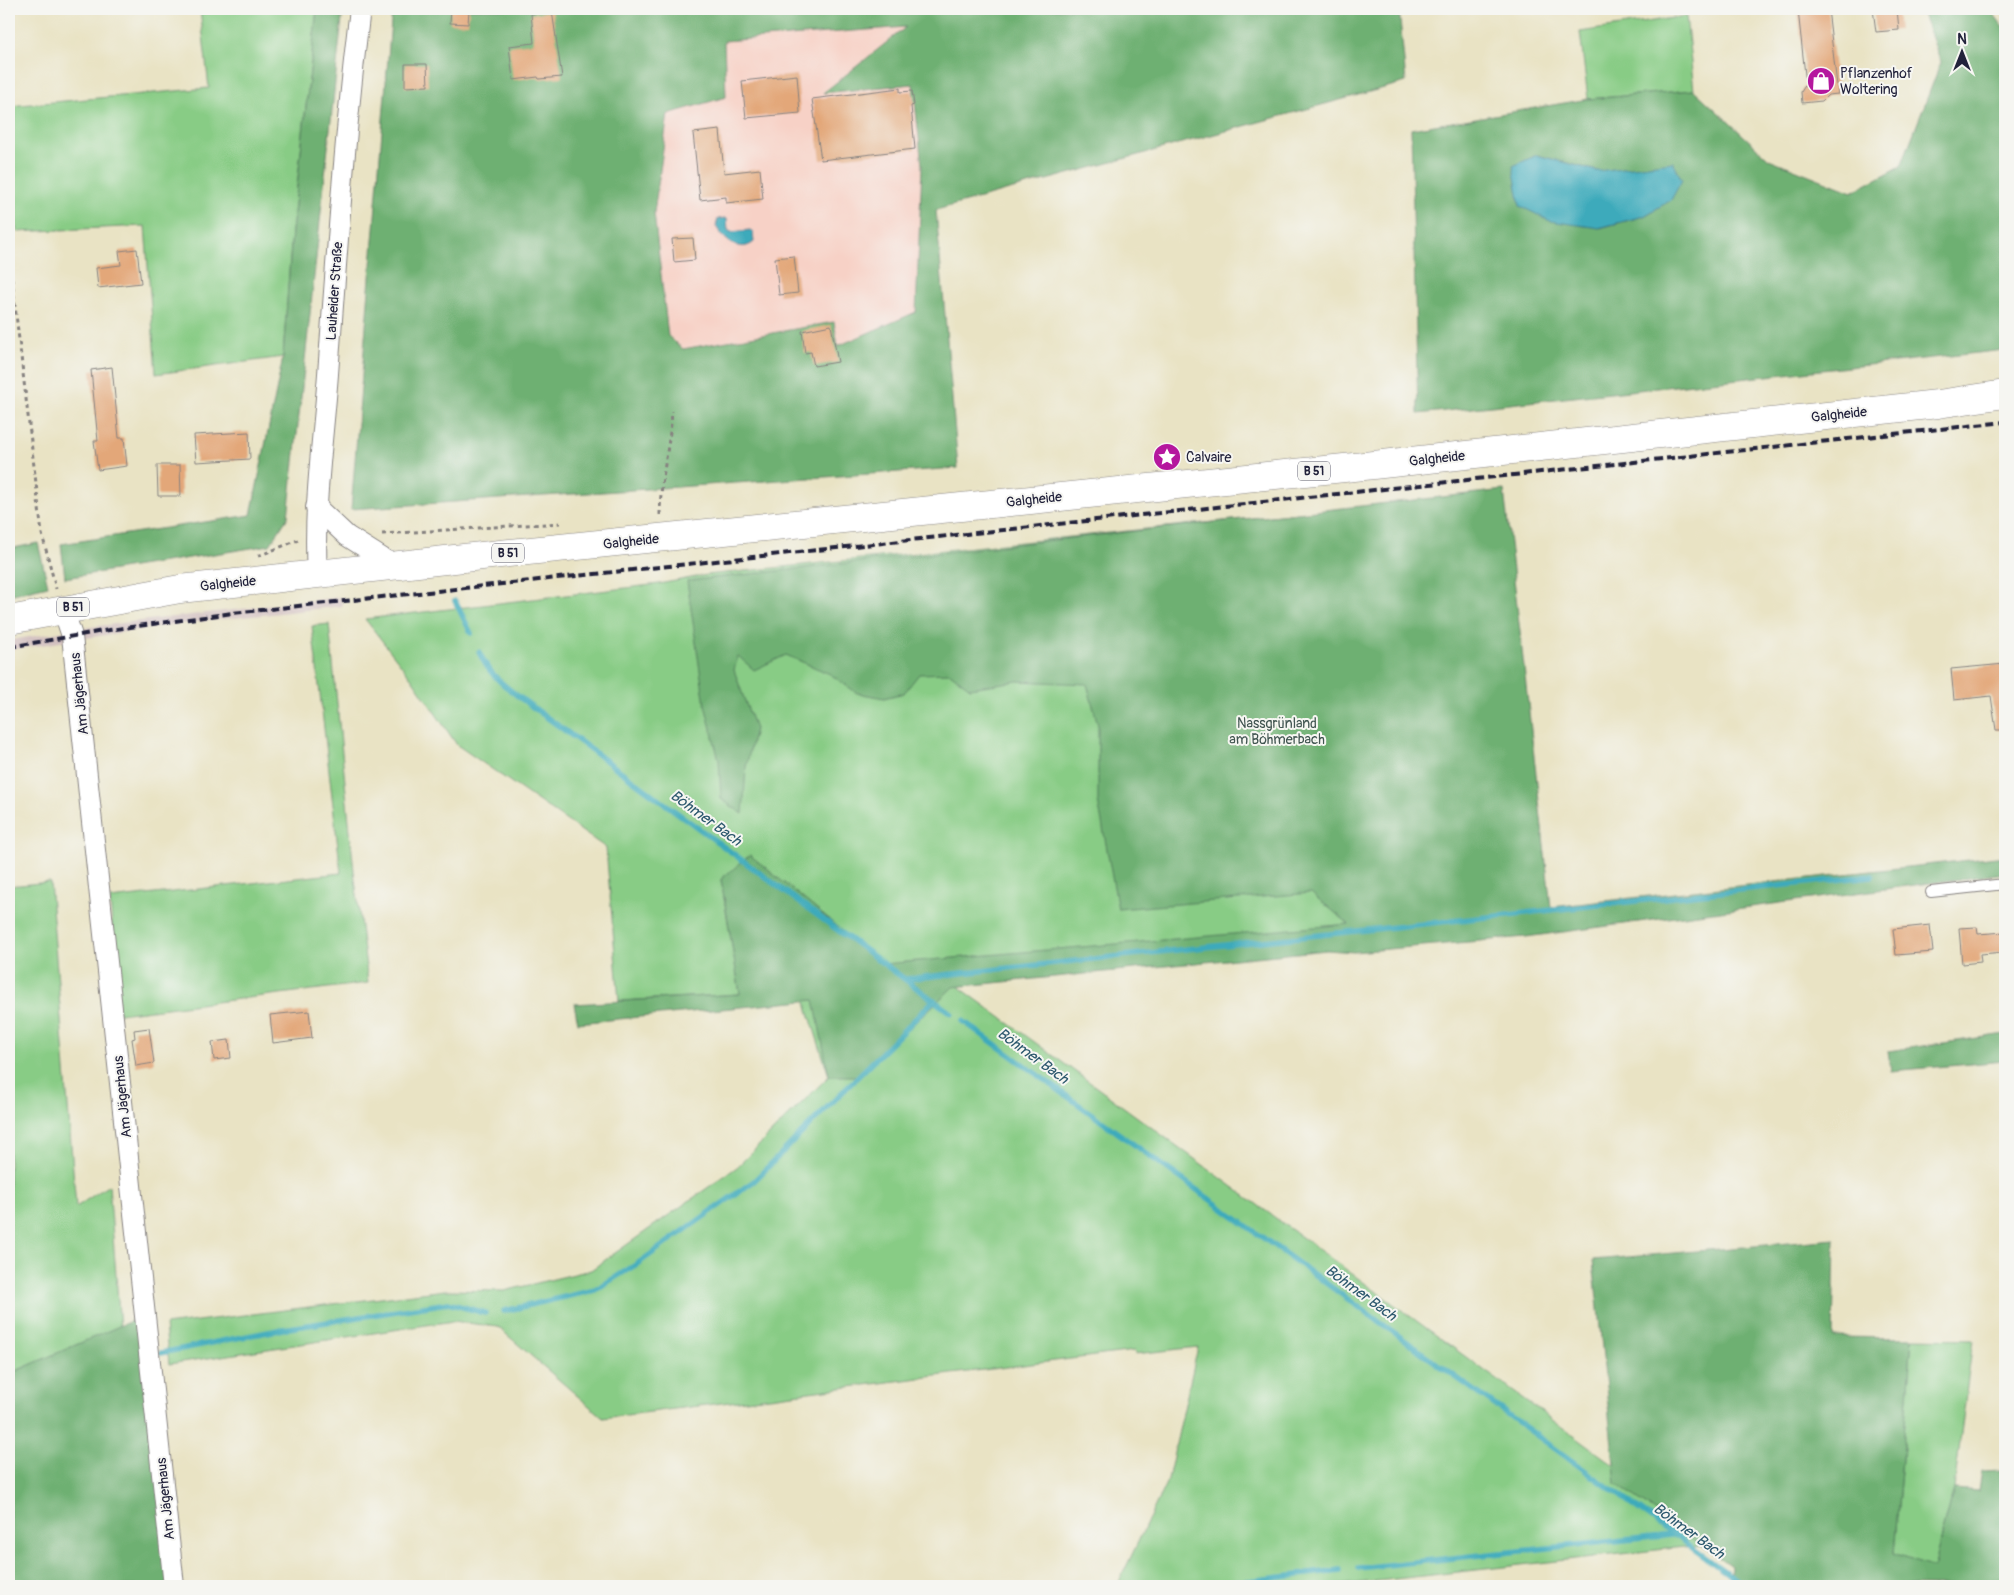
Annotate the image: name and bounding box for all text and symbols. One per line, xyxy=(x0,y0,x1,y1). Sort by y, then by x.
north arrow xyxy=(1936,28,1986,78)
text: N xyxy=(1957,31,1967,48)
place label: Pflanzenhof Woltering xyxy=(1840,65,1913,98)
shop icon: Pflanzenhof Woltering xyxy=(1806,66,1836,96)
street label: Lauheider Straße xyxy=(323,241,346,341)
street label: Galgheide xyxy=(1810,403,1868,426)
place icon: Calvaire xyxy=(1152,442,1182,472)
street label: Galgheide xyxy=(1408,447,1466,470)
place label: Calvaire xyxy=(1186,449,1231,466)
road number: B 51 xyxy=(1298,462,1330,481)
street label: Galgheide xyxy=(1005,488,1063,511)
street label: Galgheide xyxy=(602,530,660,553)
road number: B 51 xyxy=(492,544,524,562)
street label: Galgheide xyxy=(199,572,257,595)
road number: B 51 xyxy=(57,598,89,616)
street label: Am Jägerhaus xyxy=(67,651,92,736)
park label: Nassgrünland am Böhmerbach xyxy=(1229,715,1325,748)
water label: Böhmer Bach xyxy=(666,786,746,851)
water label: Böhmer Bach xyxy=(993,1024,1073,1089)
street label: Am Jägerhaus xyxy=(110,1054,135,1139)
water label: Böhmer Bach xyxy=(1321,1261,1401,1326)
street label: Am Jägerhaus xyxy=(153,1456,178,1541)
water label: Böhmer Bach xyxy=(1649,1499,1729,1564)

